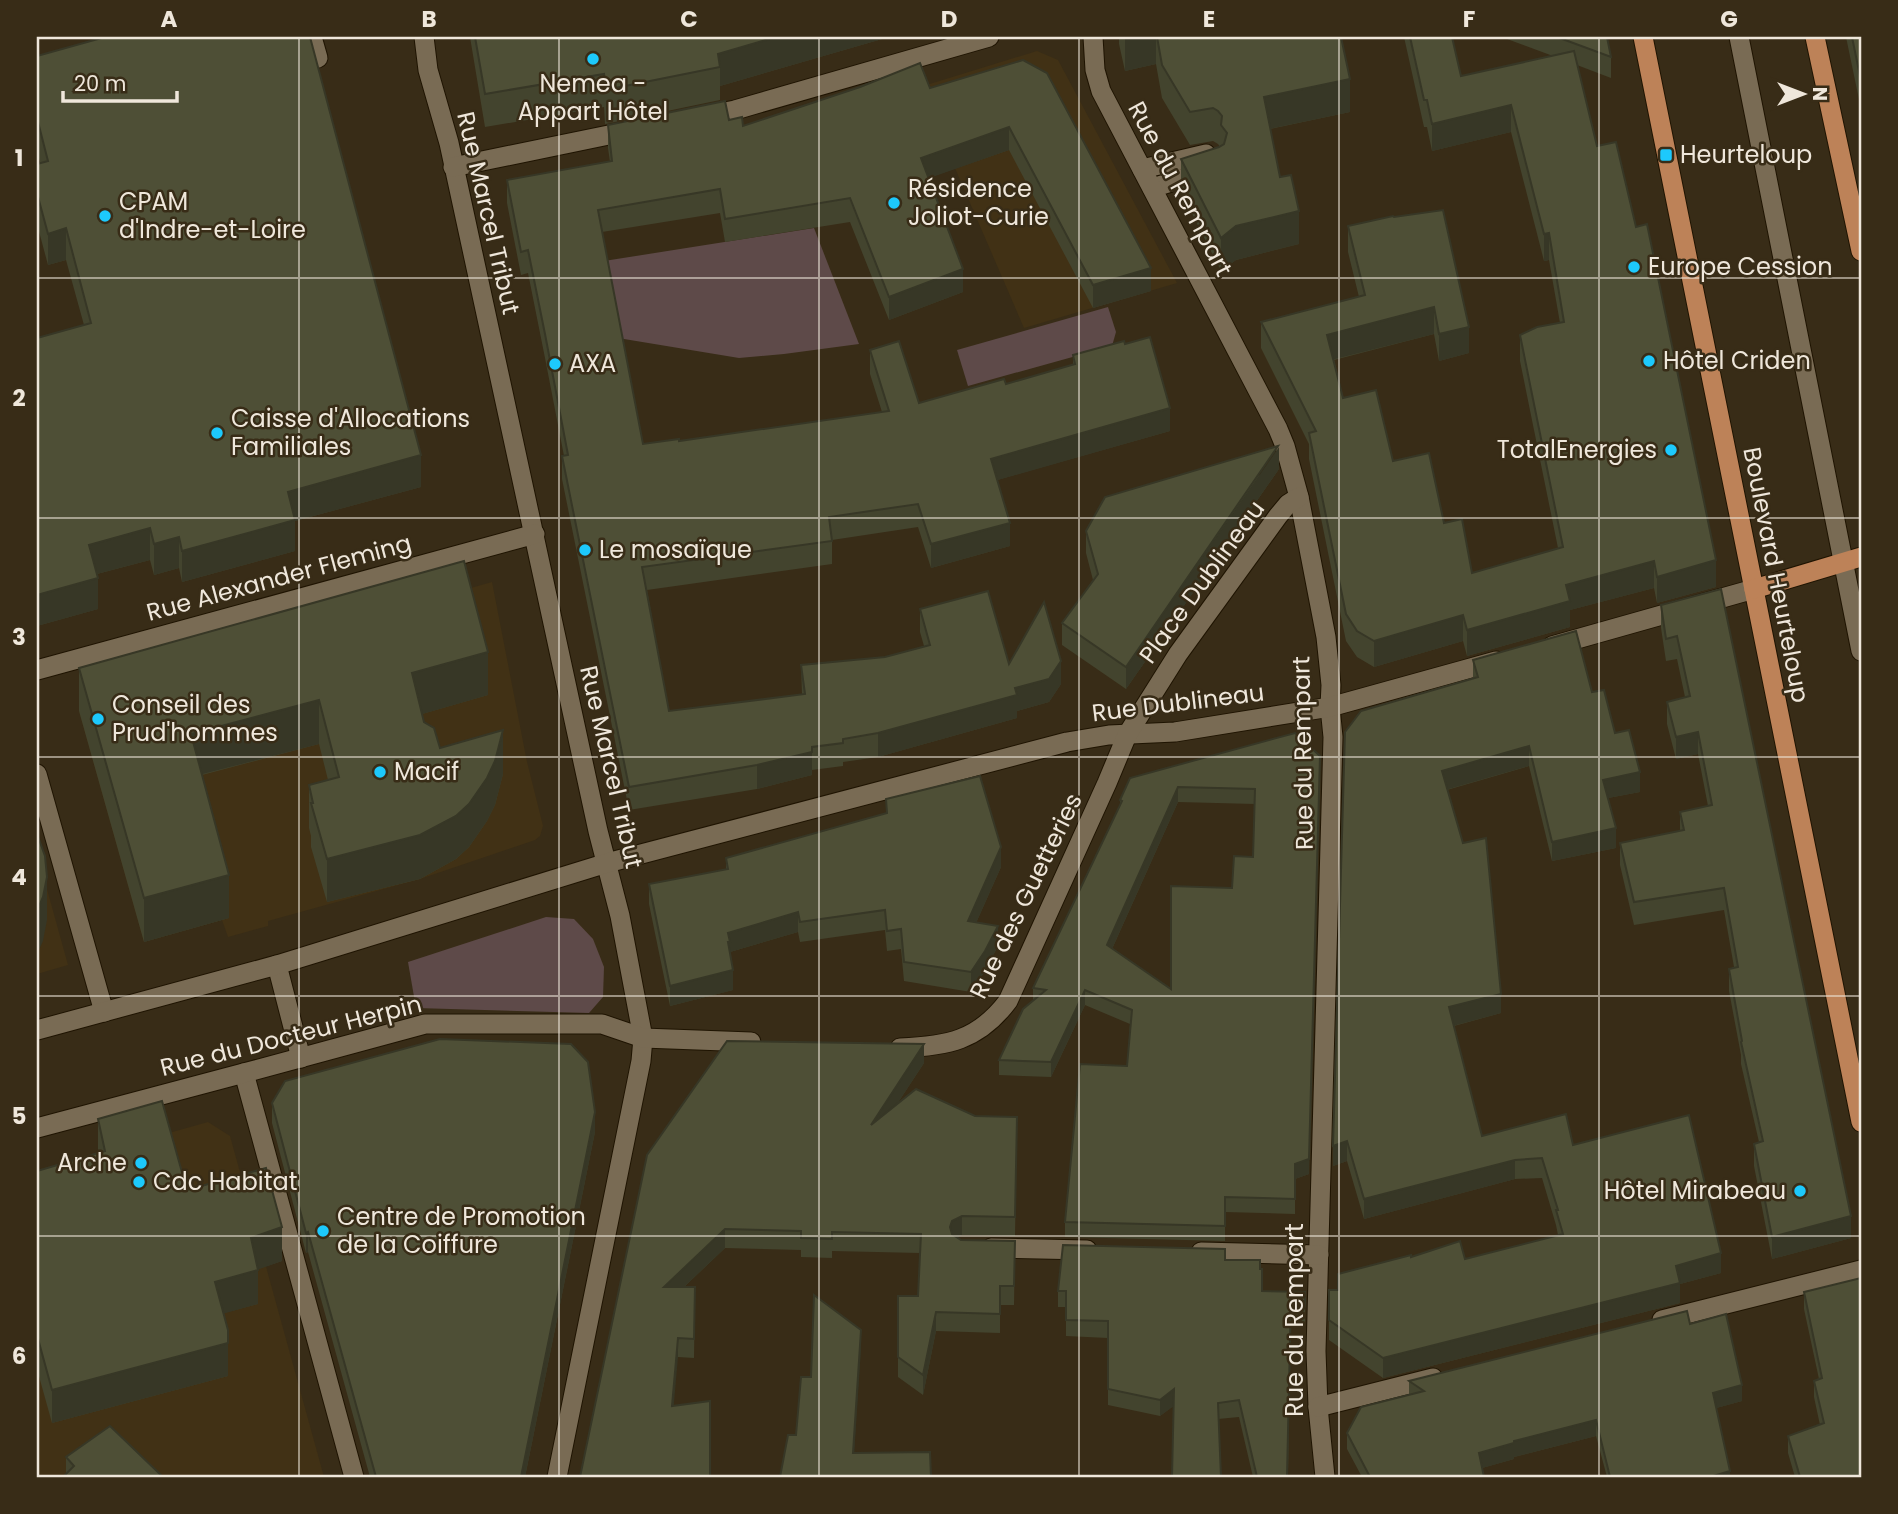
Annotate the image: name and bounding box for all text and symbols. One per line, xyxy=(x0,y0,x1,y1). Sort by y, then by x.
text: A xyxy=(161,3,178,35)
text: B xyxy=(421,3,437,35)
text: C xyxy=(680,3,698,35)
text: D xyxy=(941,3,957,35)
text: E xyxy=(1203,3,1215,35)
text: F xyxy=(1463,3,1475,35)
text: G xyxy=(1720,3,1738,35)
marker: Nemea - Appart Hôtel xyxy=(585,51,601,67)
scale bar xyxy=(63,60,177,104)
north arrow xyxy=(1769,60,1839,130)
place label: Nemea - Appart Hôtel xyxy=(518,67,668,128)
text: 20 m xyxy=(74,69,127,98)
text: N xyxy=(1806,87,1833,101)
street label: Rue du Rempart xyxy=(1120,96,1240,282)
street label: Rue Marcel Tribut xyxy=(449,108,528,317)
place label: Heurteloup xyxy=(1680,138,1812,171)
text: 1 xyxy=(15,142,23,174)
marker: Heurteloup xyxy=(1658,147,1674,163)
place label: Résidence Joliot-Curie xyxy=(908,172,1049,233)
place label: CPAM d'Indre-et-Loire xyxy=(119,185,306,246)
marker: Résidence Joliot-Curie xyxy=(886,195,902,211)
marker: CPAM d'Indre-et-Loire xyxy=(97,208,113,224)
place label: Europe Cession xyxy=(1648,250,1833,283)
marker: Europe Cession xyxy=(1626,259,1642,275)
place label: Hôtel Criden xyxy=(1663,344,1811,377)
place label: AXA xyxy=(569,347,616,380)
marker: Hôtel Criden xyxy=(1641,353,1657,369)
marker: AXA xyxy=(547,356,563,372)
text: 2 xyxy=(12,382,26,414)
place label: Caisse d'Allocations Familiales xyxy=(231,402,470,463)
marker: Caisse d'Allocations Familiales xyxy=(209,425,225,441)
place label: TotalEnergies xyxy=(1497,433,1657,466)
marker: TotalEnergies xyxy=(1663,442,1679,458)
street label: Boulevard Heurteloup xyxy=(1736,444,1817,706)
street label: Place Dublineau xyxy=(1131,494,1272,670)
street label: Rue Alexander Fleming xyxy=(143,526,415,629)
place label: Le mosaïque xyxy=(599,533,752,566)
marker: Le mosaïque xyxy=(577,542,593,558)
text: 3 xyxy=(12,621,26,653)
street label: Rue du Rempart xyxy=(1284,656,1321,850)
street label: Rue Marcel Tribut xyxy=(572,662,651,871)
street label: Rue Dublineau xyxy=(1090,676,1266,729)
place label: Conseil des Prud'hommes xyxy=(112,688,278,749)
marker: Conseil des Prud'hommes xyxy=(90,711,106,727)
place label: Macif xyxy=(394,755,459,788)
marker: Macif xyxy=(372,764,388,780)
street label: Rue des Guetteries xyxy=(961,788,1090,1004)
text: 4 xyxy=(11,861,27,893)
street label: Rue du Docteur Herpin xyxy=(157,987,425,1084)
text: 5 xyxy=(12,1100,26,1132)
place label: Arche xyxy=(57,1146,127,1179)
marker: Arche xyxy=(133,1155,149,1171)
place label: Cdc Habitat xyxy=(153,1165,297,1198)
marker: Cdc Habitat xyxy=(131,1174,147,1190)
place label: Hôtel Mirabeau xyxy=(1604,1174,1786,1207)
marker: Hôtel Mirabeau xyxy=(1792,1183,1808,1199)
place label: Centre de Promotion de la Coiffure xyxy=(337,1200,586,1261)
marker: Centre de Promotion de la Coiffure xyxy=(315,1223,331,1239)
street label: Rue du Rempart xyxy=(1278,1223,1311,1417)
text: 6 xyxy=(12,1340,26,1372)

